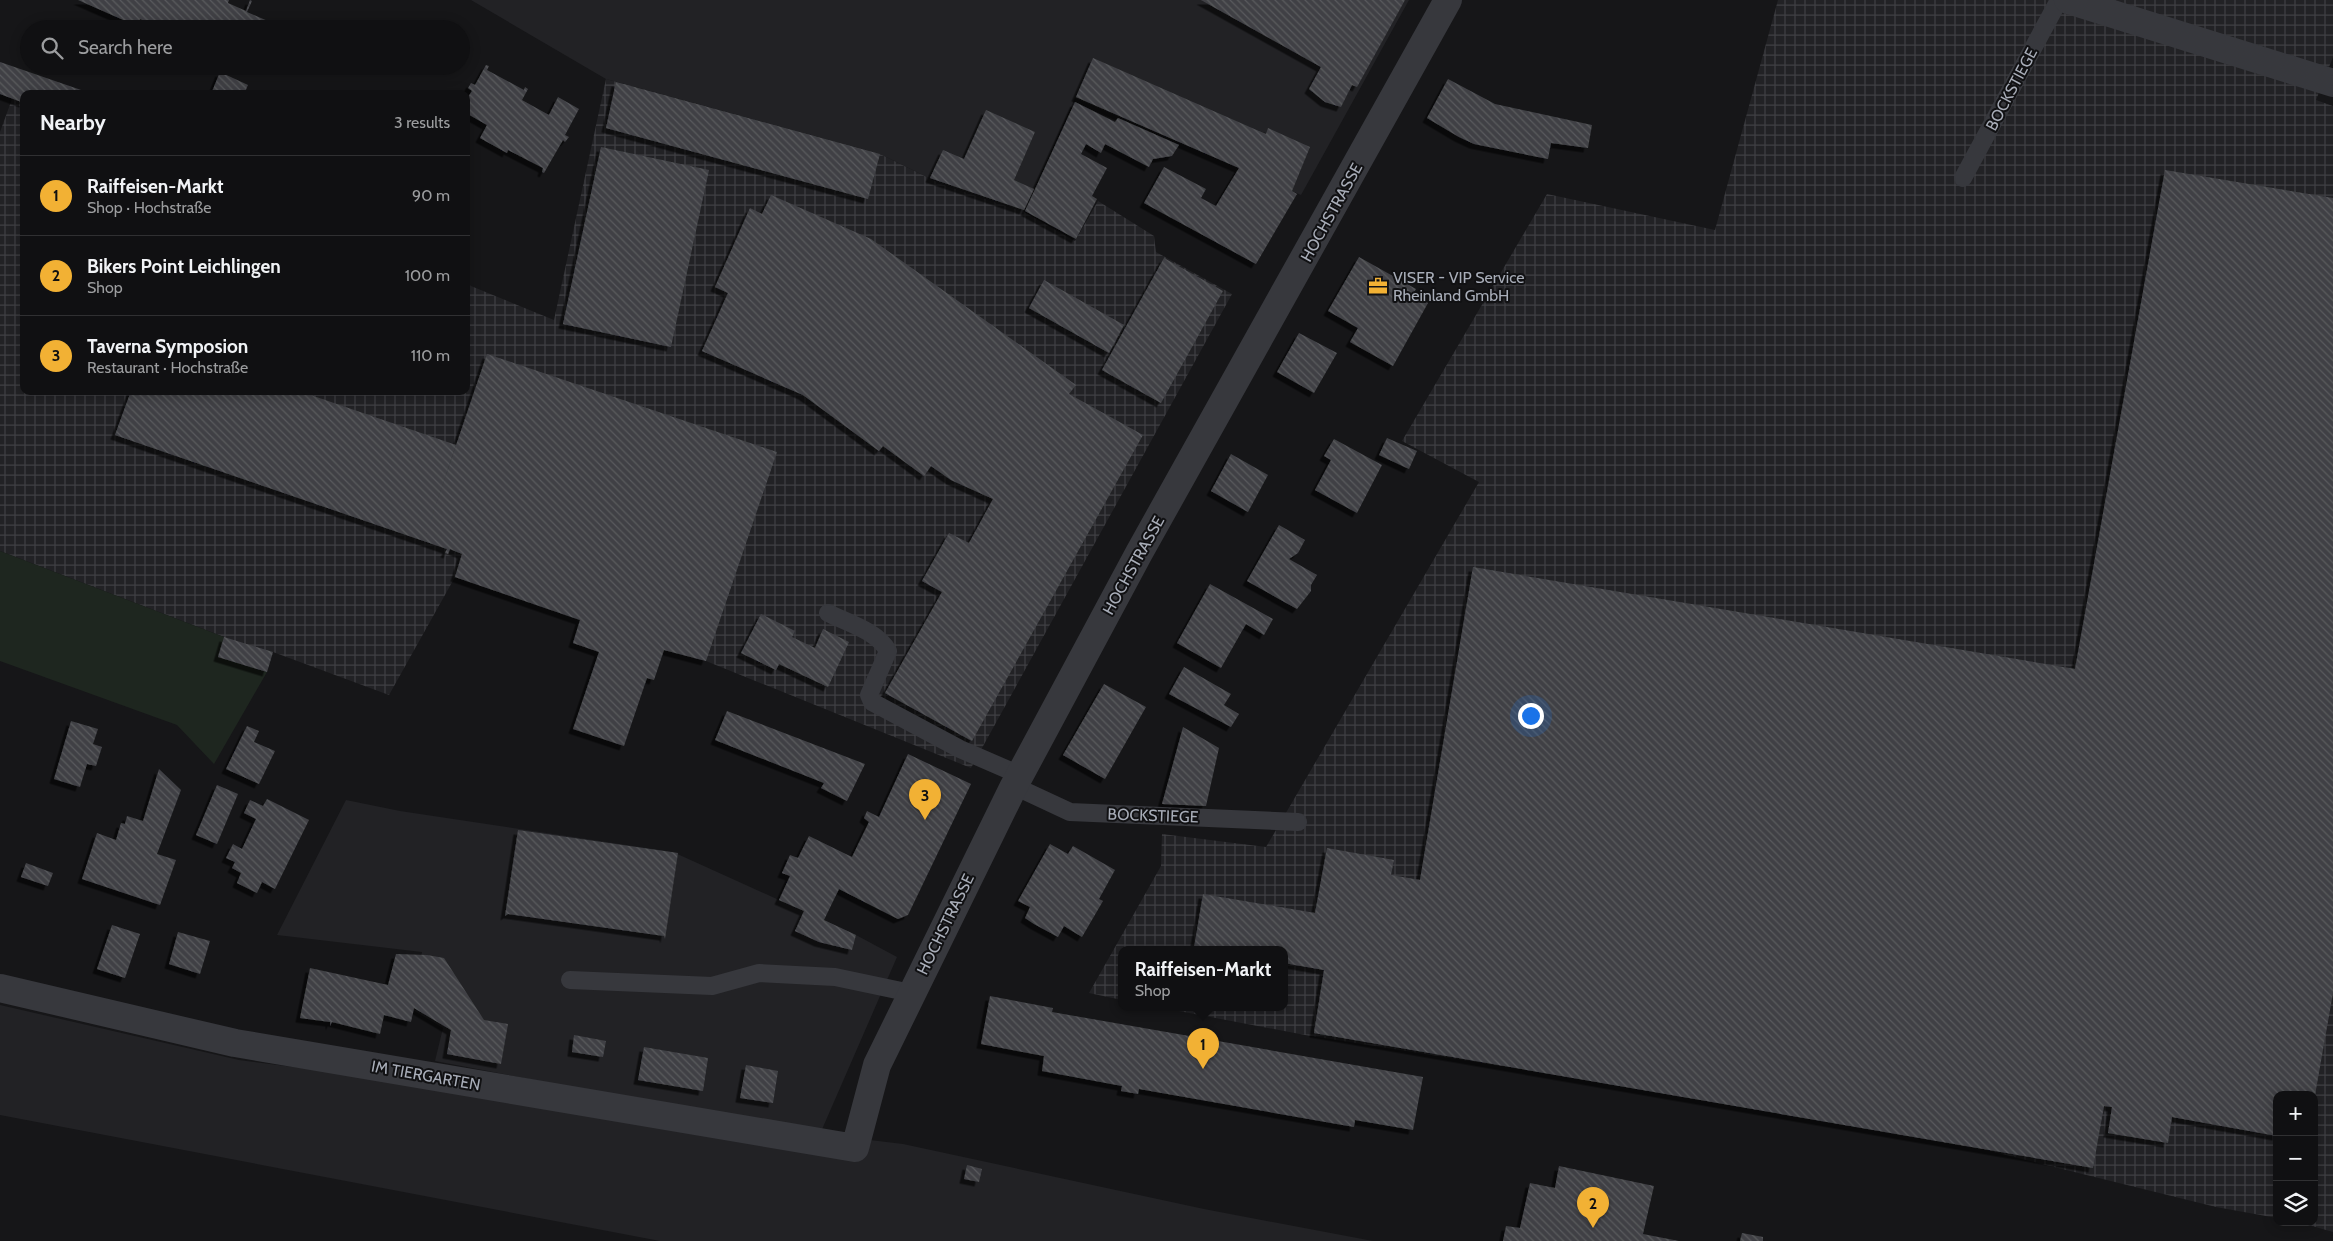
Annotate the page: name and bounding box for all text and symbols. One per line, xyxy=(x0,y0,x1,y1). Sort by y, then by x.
search box xyxy=(20,20,470,75)
icon: search xyxy=(38,34,66,62)
text: Search here xyxy=(78,36,172,59)
street label: BOCKSTIEGE xyxy=(1982,45,2041,134)
text: Nearby xyxy=(40,110,106,135)
text: 3 results xyxy=(394,113,450,132)
street label: HOCHSTRASSE xyxy=(1297,160,1366,265)
text: Raiffeisen-Markt xyxy=(87,175,223,198)
text: 1 xyxy=(53,186,59,205)
text: 90 m xyxy=(412,186,450,205)
text: Shop · Hochstraße xyxy=(87,198,211,217)
text: Bikers Point Leichlingen xyxy=(87,255,281,278)
text: 2 xyxy=(52,266,60,285)
text: 100 m xyxy=(405,266,450,285)
place label: VISER - VIP Service Rheinland GmbH xyxy=(1393,268,1524,305)
office icon: VISER - VIP Service Rheinland GmbH xyxy=(1367,275,1389,297)
text: Shop xyxy=(87,278,123,297)
text: Taverna Symposion xyxy=(87,335,248,358)
text: 3 xyxy=(52,346,60,365)
text: 110 m xyxy=(411,346,450,365)
text: Restaurant · Hochstraße xyxy=(87,358,248,377)
street label: HOCHSTRASSE xyxy=(1099,513,1168,618)
your location xyxy=(1518,703,1544,729)
pin: 3 xyxy=(909,779,941,820)
street label: BOCKSTIEGE xyxy=(1107,804,1199,827)
street label: HOCHSTRASSE xyxy=(913,871,978,978)
popup xyxy=(1118,946,1288,1011)
text: Raiffeisen-Markt xyxy=(1135,958,1271,981)
text: Shop xyxy=(1135,981,1170,1000)
pin: 1 xyxy=(1187,1028,1219,1069)
street label: IM TIERGARTEN xyxy=(370,1057,482,1094)
map controls xyxy=(2273,1091,2318,1226)
button: + xyxy=(2273,1091,2318,1136)
button: − xyxy=(2273,1136,2318,1181)
button: layers xyxy=(2273,1181,2318,1226)
pin: 2 xyxy=(1577,1187,1609,1228)

